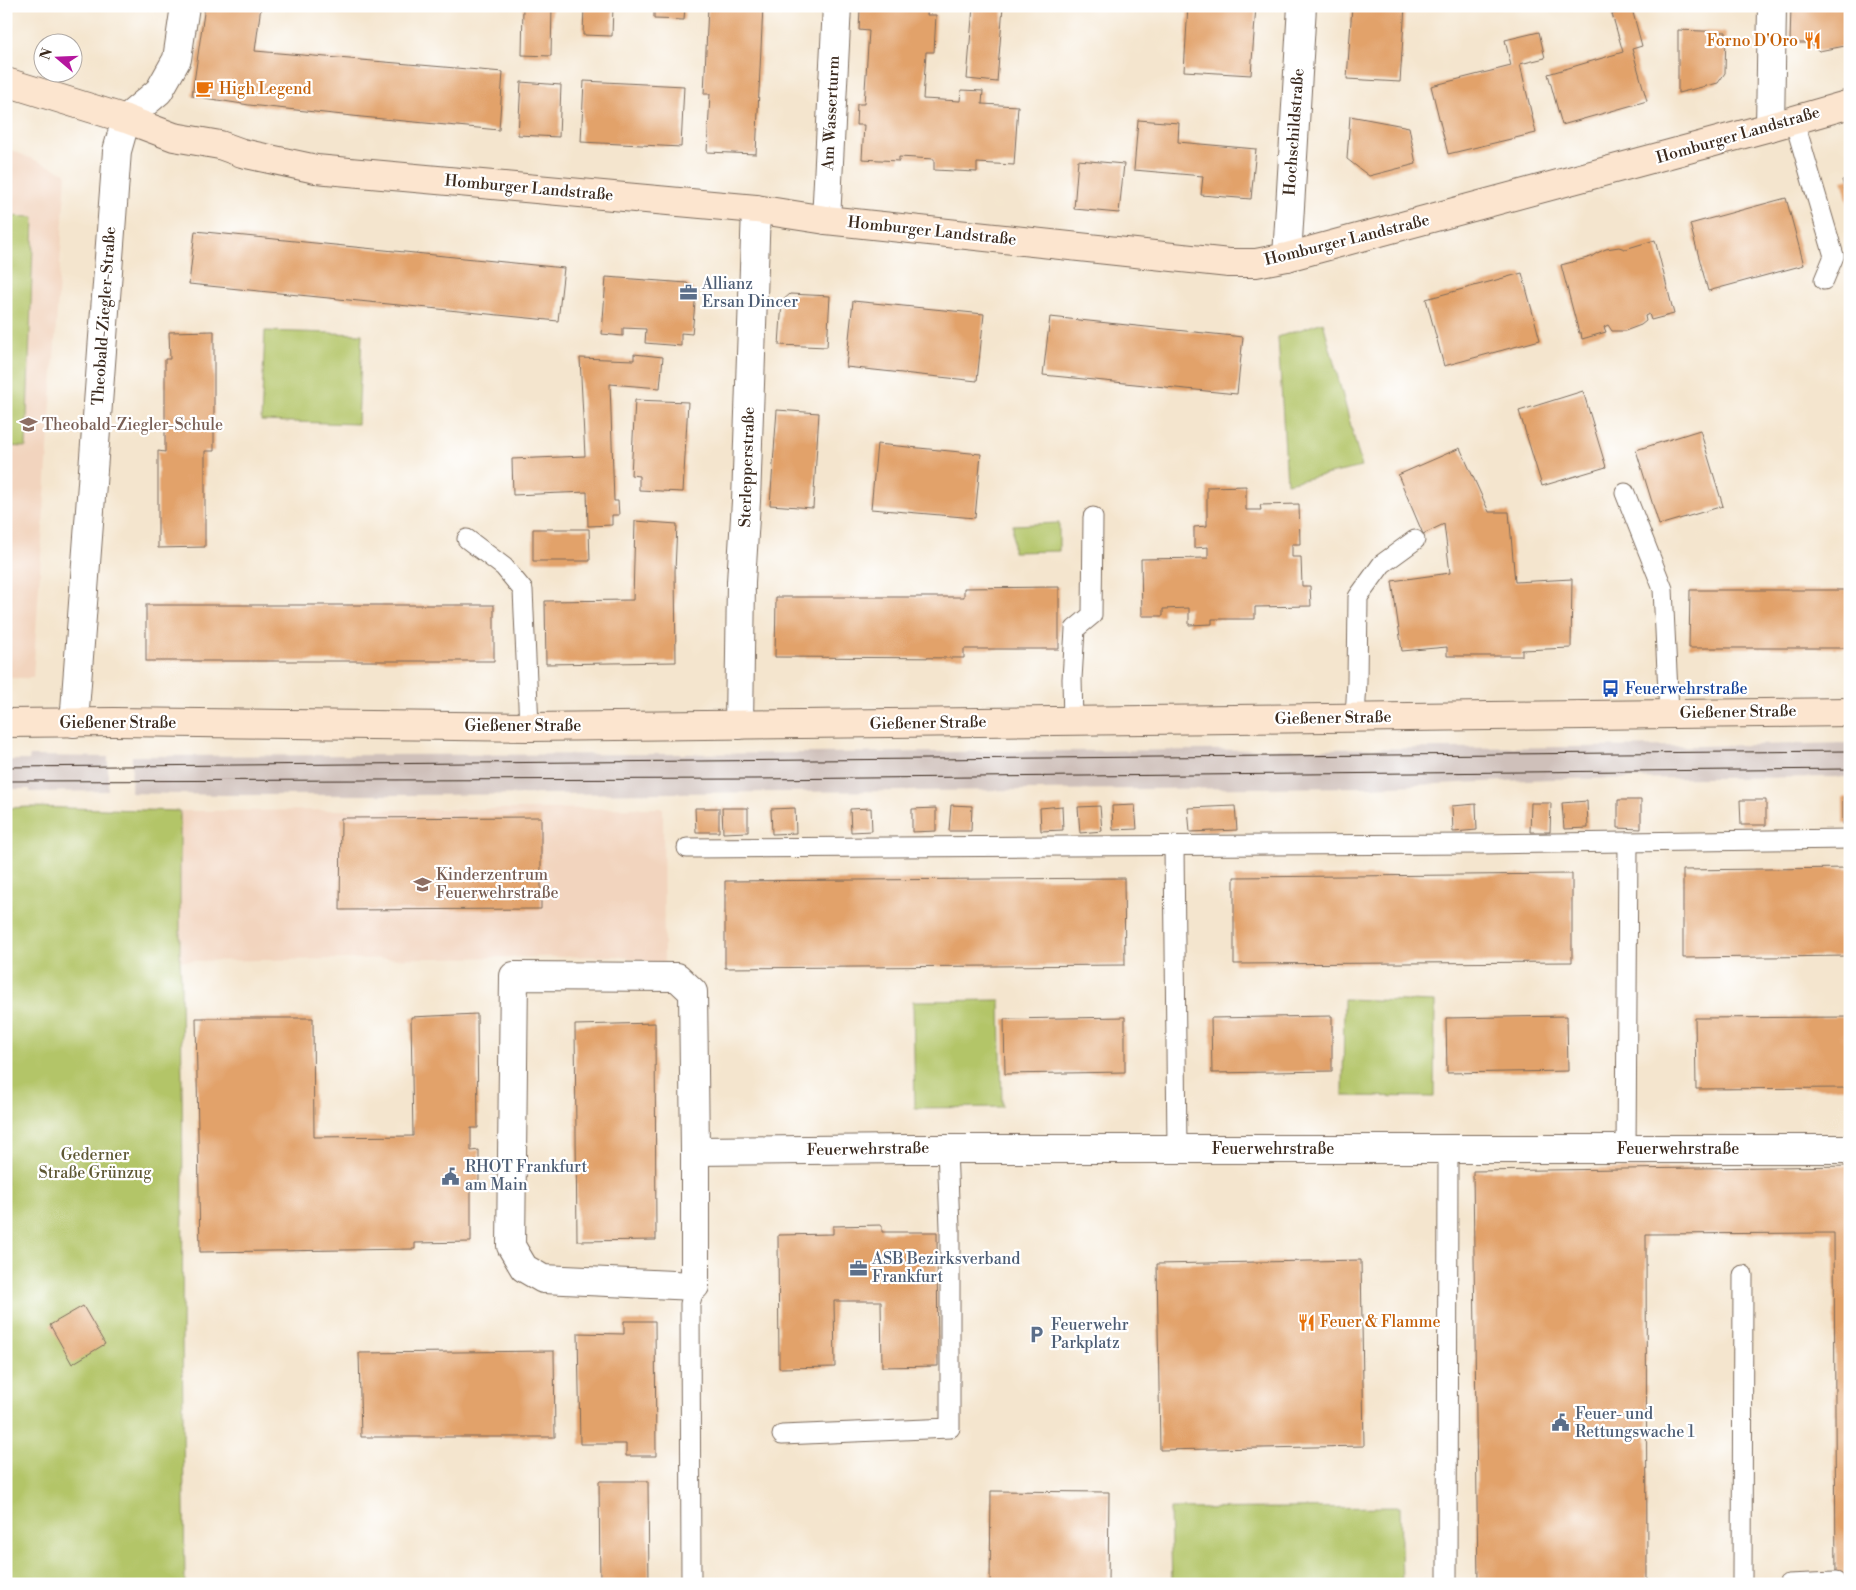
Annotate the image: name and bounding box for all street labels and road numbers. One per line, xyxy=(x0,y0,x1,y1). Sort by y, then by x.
street label: Am Wasserturm xyxy=(818,55,844,172)
street label: Hochschildstraße xyxy=(1280,68,1308,196)
street label: Homburger Landstraße xyxy=(1654,102,1822,168)
street label: Homburger Landstraße xyxy=(444,171,614,205)
street label: Homburger Landstraße xyxy=(1262,210,1432,270)
street label: Homburger Landstraße xyxy=(847,212,1017,250)
street label: Theobald-Ziegler-Straße xyxy=(88,226,120,406)
street label: Sterlepperstraße xyxy=(735,406,759,528)
street label: Gießener Straße xyxy=(1679,701,1797,723)
street label: Gießener Straße xyxy=(1274,707,1392,729)
street label: Gießener Straße xyxy=(869,712,987,734)
street label: Gießener Straße xyxy=(60,713,176,733)
street label: Gießener Straße xyxy=(465,716,581,736)
street label: Feuerwehrstraße xyxy=(807,1138,929,1160)
street label: Feuerwehrstraße xyxy=(1212,1139,1334,1159)
street label: Feuerwehrstraße xyxy=(1617,1139,1739,1159)

